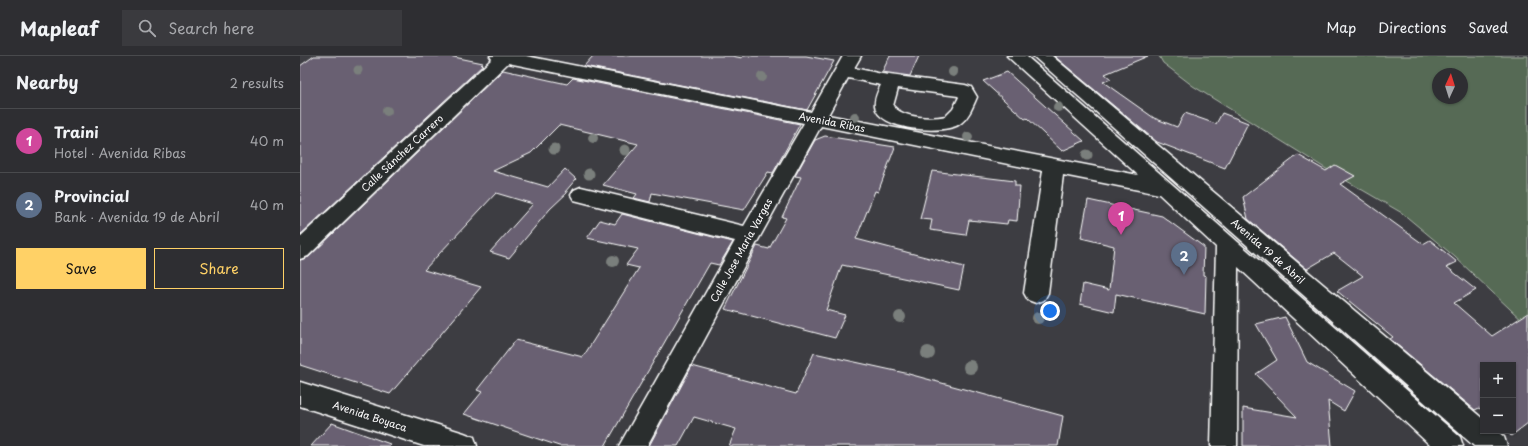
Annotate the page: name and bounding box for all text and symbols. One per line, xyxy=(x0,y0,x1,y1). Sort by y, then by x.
search box xyxy=(122,10,402,46)
text: Mapleaf xyxy=(20,14,98,42)
text: Search here xyxy=(168,16,254,39)
icon: search xyxy=(136,17,158,39)
text: Map xyxy=(1326,17,1356,38)
text: Directions xyxy=(1378,17,1446,38)
text: Saved xyxy=(1468,17,1508,38)
north arrow xyxy=(1432,68,1468,104)
text: Nearby xyxy=(16,69,78,95)
text: 2 results xyxy=(230,73,284,92)
street label: Avenida Ribas xyxy=(798,108,867,135)
street label: Calle Sánchez Carrero xyxy=(357,110,446,195)
text: Traini xyxy=(54,120,98,143)
text: 1 xyxy=(26,131,32,150)
text: 40 m xyxy=(250,131,284,150)
text: Hotel · Avenida Ribas xyxy=(54,143,186,162)
text: Provincial xyxy=(54,184,129,207)
text: 2 xyxy=(24,195,34,214)
text: 40 m xyxy=(250,195,284,214)
street label: Calle Jose Maria Vargas xyxy=(706,195,776,304)
pin: 1 xyxy=(1108,202,1134,235)
text: Bank · Avenida 19 de Abril xyxy=(54,207,220,226)
street label: Avenida 19 de Abril xyxy=(1228,214,1309,287)
pin: 2 xyxy=(1171,242,1197,275)
button: Save xyxy=(16,248,146,289)
button: Share xyxy=(154,248,284,289)
your location xyxy=(1040,301,1060,321)
map controls xyxy=(1480,362,1516,434)
button: + xyxy=(1480,362,1516,398)
street label: Avenida Boyaca xyxy=(331,396,410,435)
button: − xyxy=(1480,398,1516,434)

